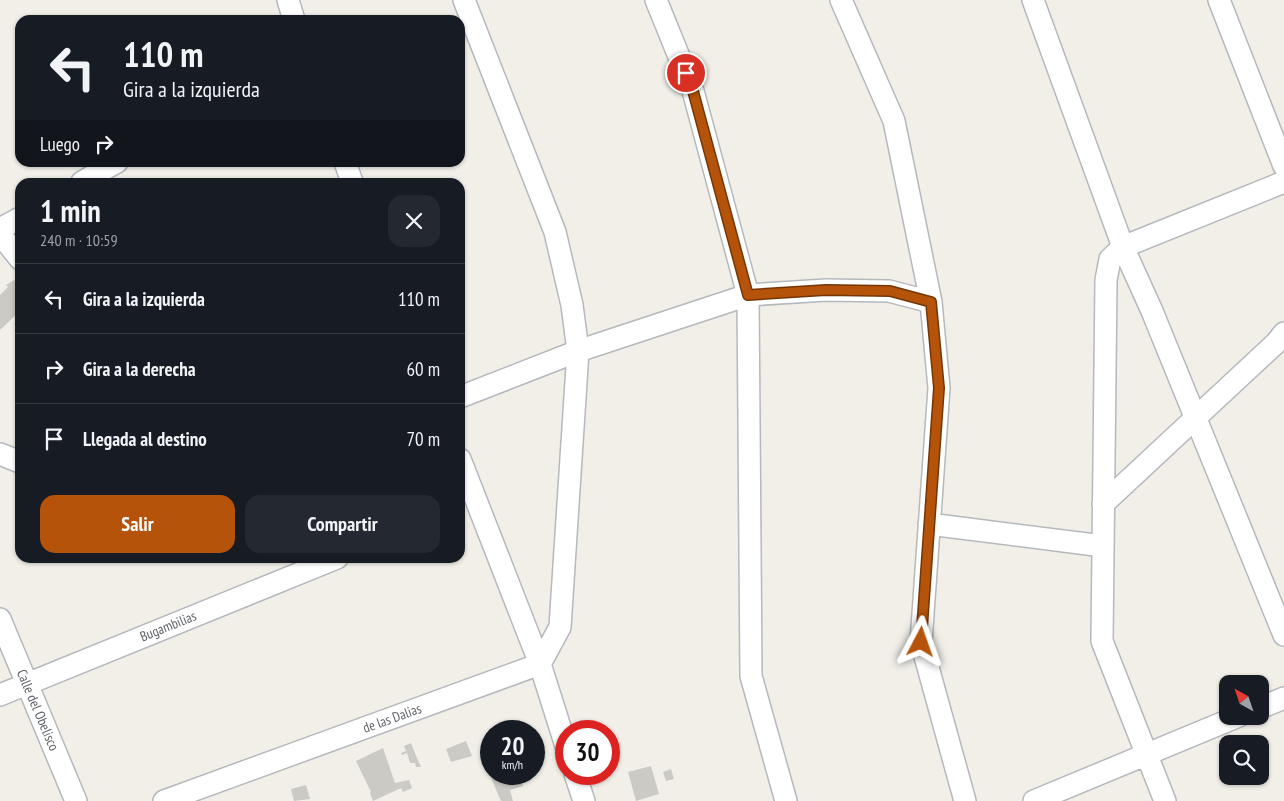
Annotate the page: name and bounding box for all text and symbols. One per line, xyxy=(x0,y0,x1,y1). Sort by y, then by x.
text: 110 m xyxy=(123,31,204,77)
icon: left xyxy=(40,35,105,100)
pin xyxy=(665,52,707,94)
icon: arrive xyxy=(672,59,700,87)
text: Gira a la izquierda xyxy=(123,75,260,103)
icon: right xyxy=(90,130,118,158)
text: Luego xyxy=(40,132,80,156)
text: 1 min xyxy=(40,191,101,230)
button: close xyxy=(388,195,440,247)
text: 240 m · 10:59 xyxy=(40,230,118,250)
icon: left xyxy=(40,285,68,313)
text: Gira a la izquierda xyxy=(83,287,205,311)
text: 110 m xyxy=(398,287,440,311)
icon: right xyxy=(40,355,68,383)
text: Gira a la derecha xyxy=(83,357,196,381)
text: 60 m xyxy=(407,357,440,381)
icon: arrive xyxy=(40,425,68,453)
text: Llegada al destino xyxy=(83,427,207,451)
text: 70 m xyxy=(407,427,440,451)
button: Salir xyxy=(40,495,235,553)
button: Compartir xyxy=(245,495,440,553)
street label: Bugambilias xyxy=(137,606,199,645)
position arrow xyxy=(894,615,946,667)
street label: Calle del Obelisco xyxy=(13,667,63,753)
north arrow xyxy=(1219,675,1269,725)
map controls xyxy=(1219,675,1269,785)
street label: de las Dalias xyxy=(360,699,424,737)
speed limit sign: 30 xyxy=(555,720,620,785)
text: 20 xyxy=(501,730,524,762)
button: search xyxy=(1219,735,1269,785)
text: km/h xyxy=(502,757,523,772)

